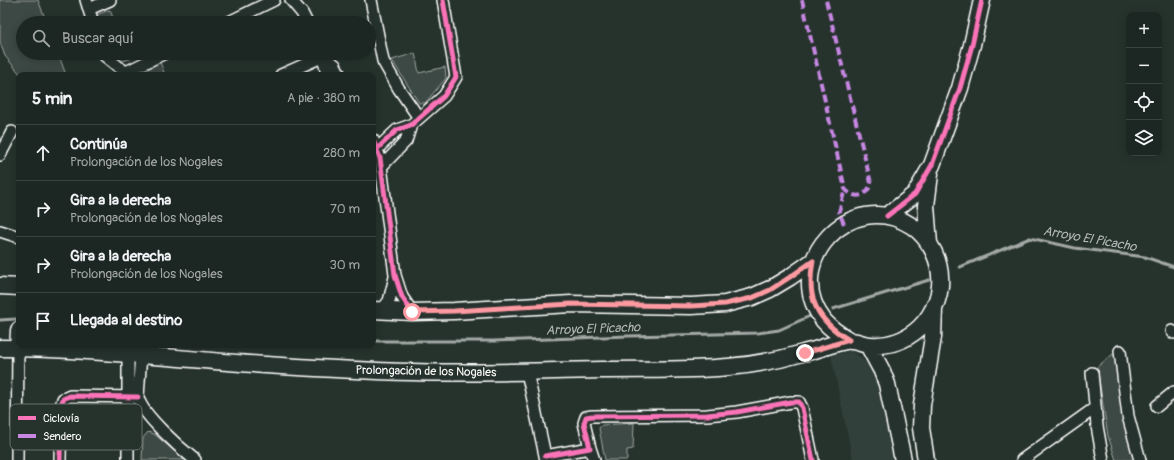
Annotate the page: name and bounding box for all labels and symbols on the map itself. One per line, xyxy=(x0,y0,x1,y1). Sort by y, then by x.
water label: Arroyo El Picacho xyxy=(1042,223,1139,255)
route start xyxy=(403,303,421,321)
water label: Arroyo El Picacho xyxy=(546,319,641,339)
route end xyxy=(796,344,814,362)
street label: Prolongación de los Nogales xyxy=(355,363,497,380)
legend xyxy=(10,404,142,450)
text: Ciclovía xyxy=(43,412,79,425)
text: Sendero xyxy=(43,430,81,443)

